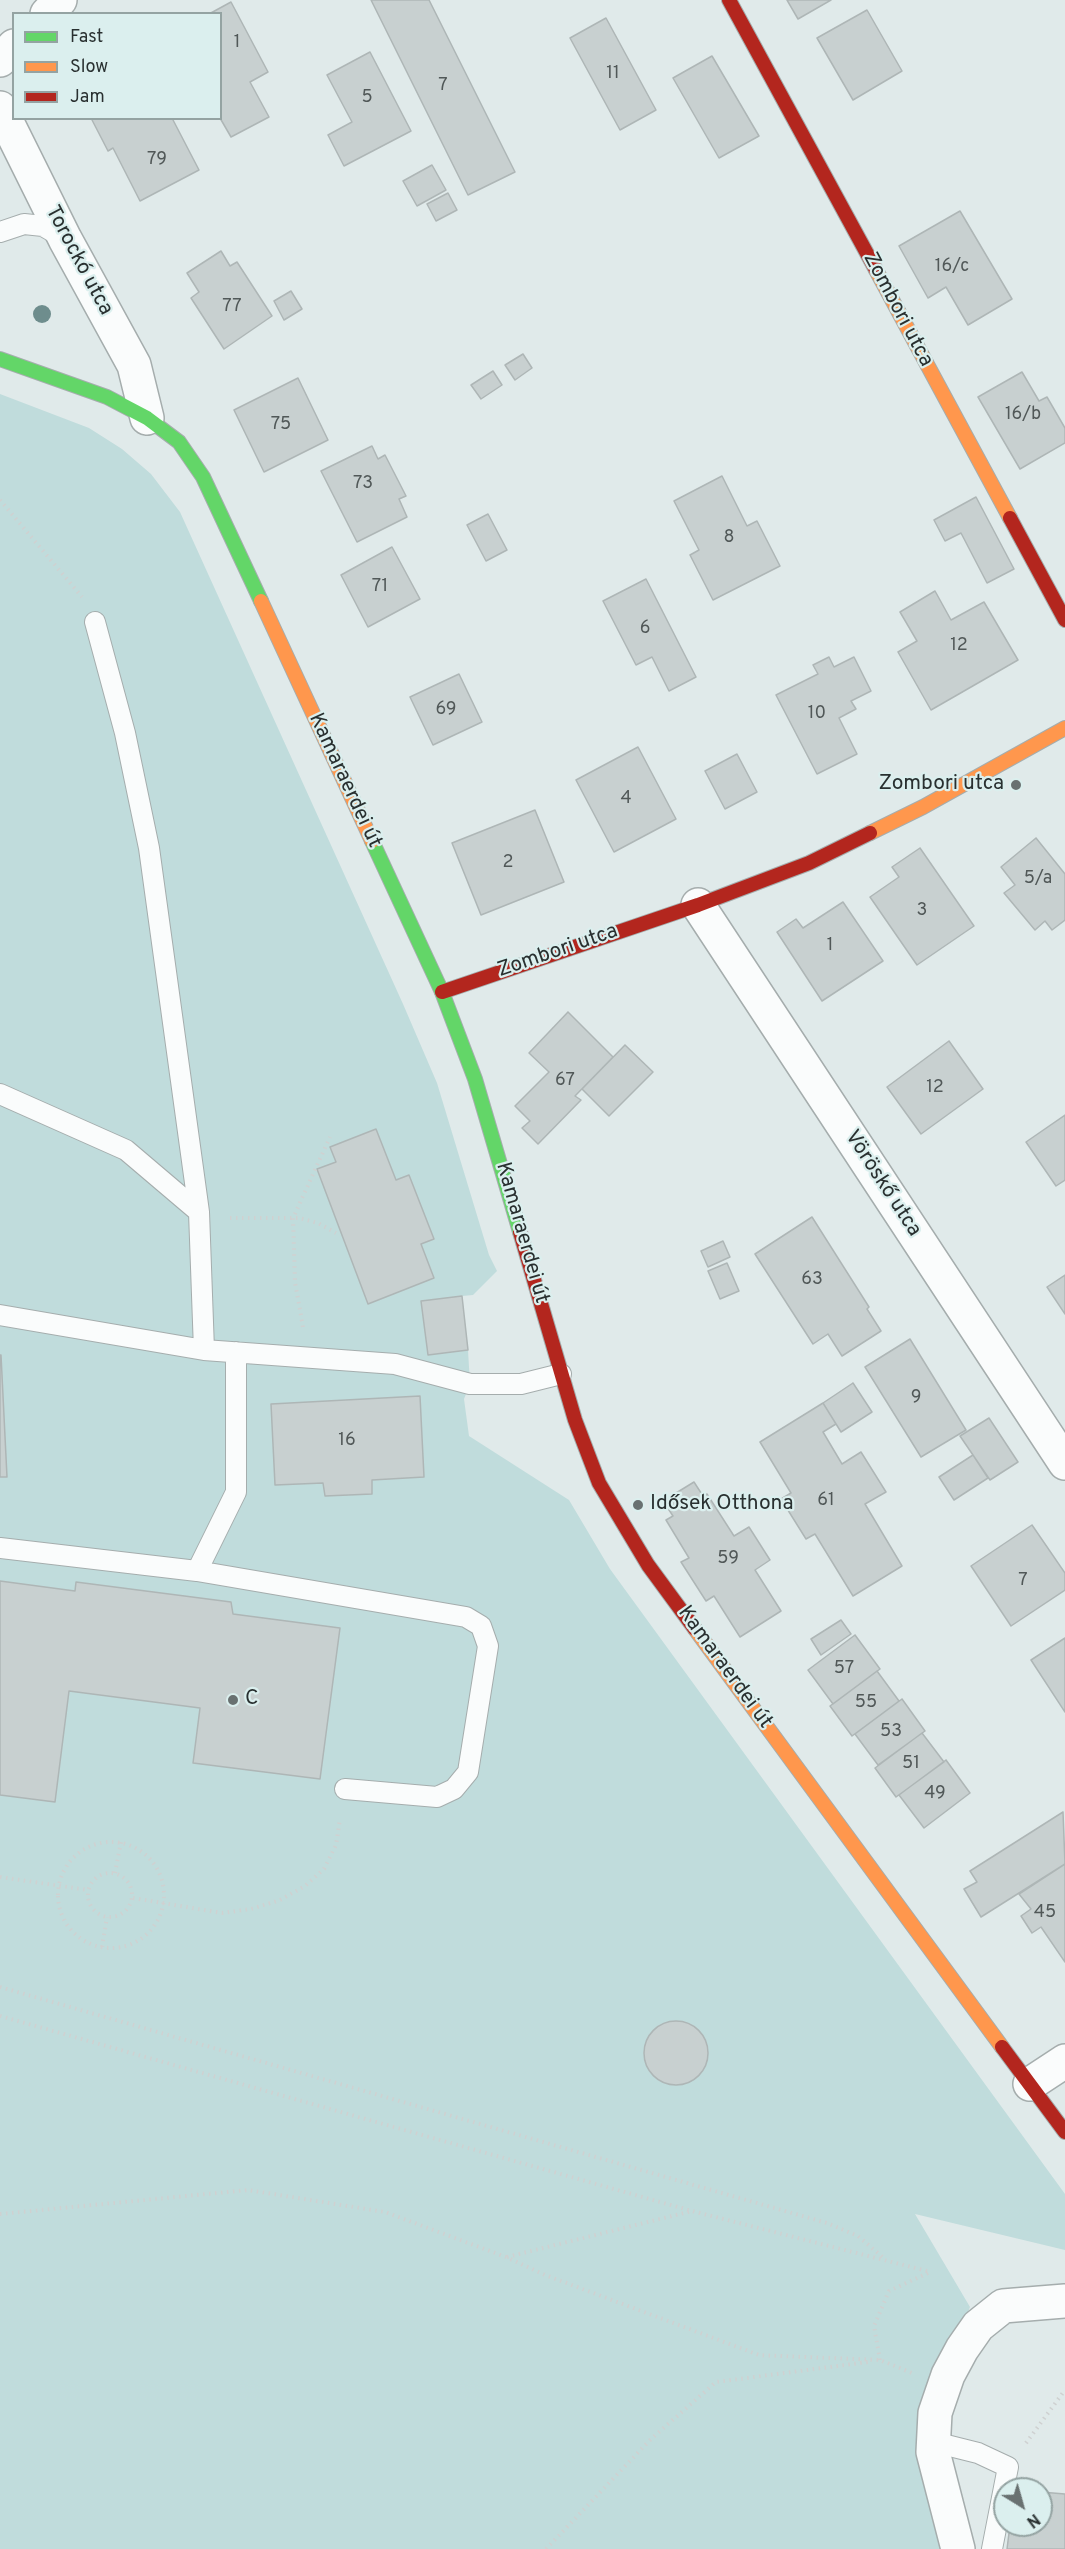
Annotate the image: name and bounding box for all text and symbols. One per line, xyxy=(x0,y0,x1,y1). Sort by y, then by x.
legend xyxy=(12,12,222,120)
text: Fast xyxy=(70,26,103,49)
house number: 1 xyxy=(234,32,240,54)
text: Slow xyxy=(70,56,108,79)
house number: 11 xyxy=(606,63,620,85)
house number: 7 xyxy=(438,75,448,97)
text: Jam xyxy=(70,86,105,109)
house number: 5 xyxy=(361,87,373,109)
house number: 79 xyxy=(147,149,167,171)
street label: Torockó utca xyxy=(39,202,117,320)
street label: Zombori utca xyxy=(856,249,938,371)
house number: 16/c xyxy=(935,256,969,278)
house number: 77 xyxy=(222,296,242,318)
house number: 16/b xyxy=(1005,404,1041,426)
house number: 75 xyxy=(271,414,291,436)
house number: 73 xyxy=(353,473,373,495)
house number: 8 xyxy=(724,527,734,549)
house number: 71 xyxy=(372,576,388,598)
house number: 6 xyxy=(640,618,650,640)
house number: 12 xyxy=(950,635,968,657)
house number: 69 xyxy=(436,699,456,721)
house number: 10 xyxy=(808,703,826,725)
street label: Kamaraerdei út xyxy=(302,710,386,852)
place label: Zombori utca xyxy=(878,772,1004,798)
marker: Zombori utca xyxy=(1009,778,1023,792)
house number: 4 xyxy=(620,788,632,810)
house number: 2 xyxy=(502,852,514,874)
house number: 5/a xyxy=(1024,868,1052,890)
house number: 3 xyxy=(917,900,927,922)
street label: Zombori utca xyxy=(495,920,621,984)
house number: 1 xyxy=(827,935,833,957)
house number: 67 xyxy=(555,1070,575,1092)
house number: 12 xyxy=(926,1077,944,1099)
street label: Vöröskő utca xyxy=(838,1126,926,1242)
street label: Kamaraerdei út xyxy=(489,1160,553,1306)
house number: 63 xyxy=(801,1269,823,1291)
house number: 9 xyxy=(911,1387,921,1409)
house number: 16 xyxy=(338,1430,356,1452)
house number: 61 xyxy=(817,1490,835,1512)
place label: Idősek Otthona xyxy=(650,1492,794,1518)
marker: Idősek Otthona xyxy=(631,1498,645,1512)
house number: 59 xyxy=(717,1548,739,1570)
house number: 7 xyxy=(1018,1570,1028,1592)
street label: Kamaraerdei út xyxy=(671,1602,777,1734)
house number: 57 xyxy=(834,1658,854,1680)
place label: C xyxy=(245,1687,259,1713)
house number: 55 xyxy=(855,1692,877,1714)
marker: C xyxy=(226,1693,240,1707)
house number: 53 xyxy=(880,1721,902,1743)
house number: 51 xyxy=(902,1753,920,1775)
house number: 49 xyxy=(924,1783,946,1805)
house number: 45 xyxy=(1034,1902,1056,1924)
north arrow xyxy=(993,2477,1053,2537)
text: N xyxy=(1022,2508,1043,2531)

